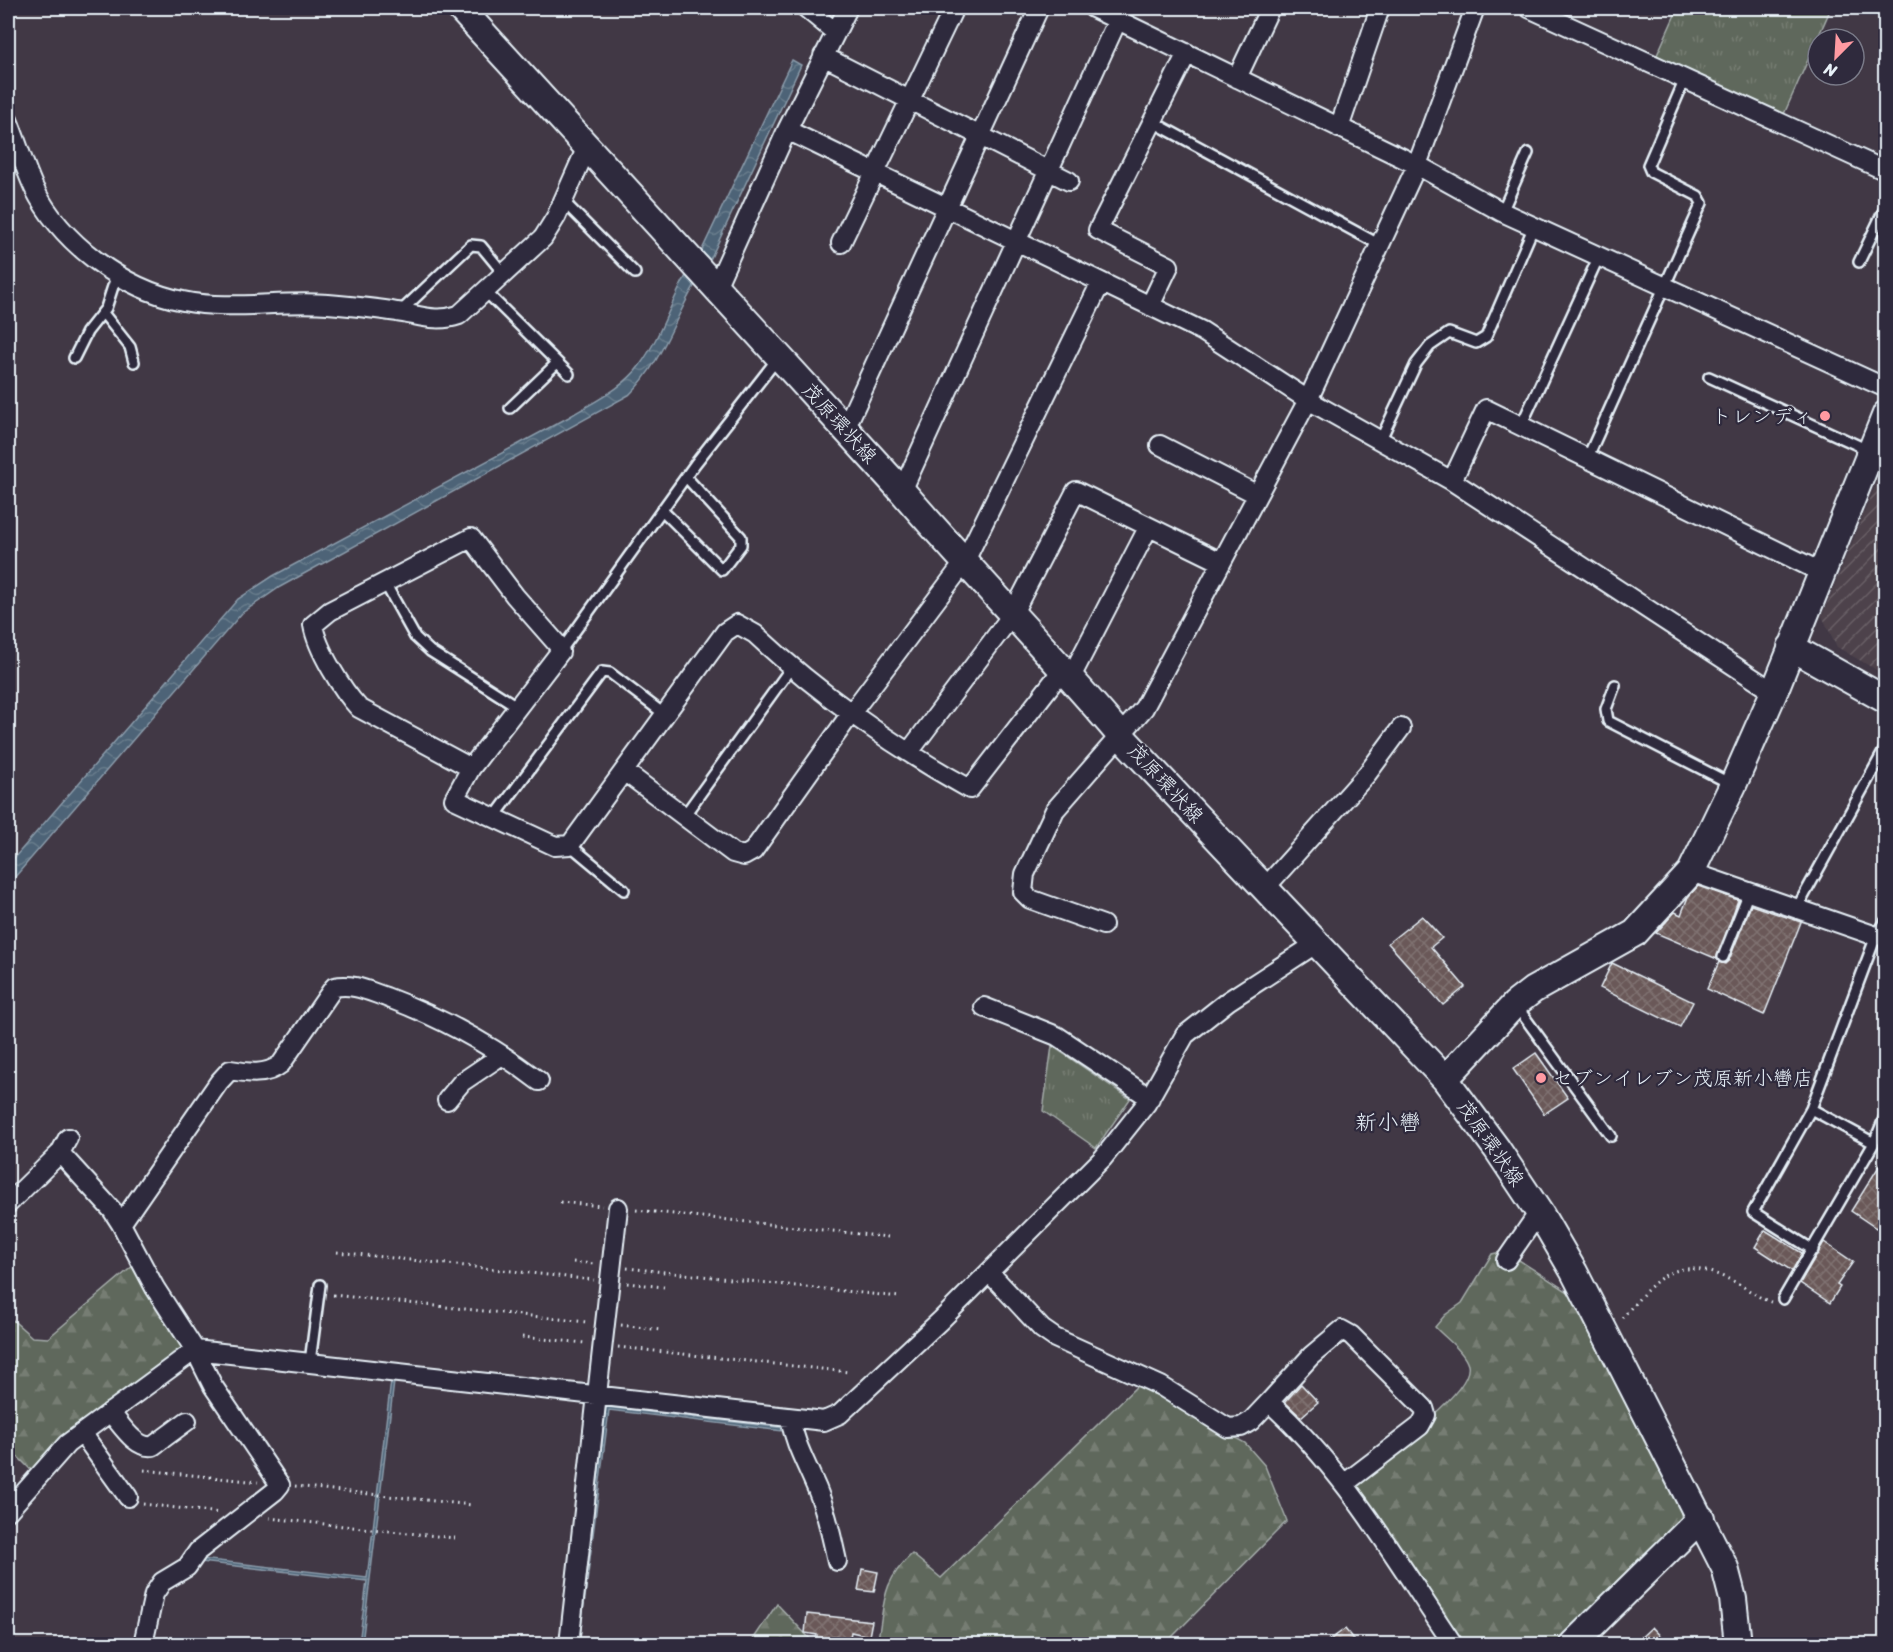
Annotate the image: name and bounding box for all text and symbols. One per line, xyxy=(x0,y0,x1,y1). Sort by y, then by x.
north arrow xyxy=(1806,27,1866,87)
text: N xyxy=(1818,54,1842,86)
street label: 茂原環状線 xyxy=(793,374,886,472)
place label: トレンディ xyxy=(1712,399,1813,434)
marker: トレンディ xyxy=(1818,409,1832,423)
street label: 茂原環状線 xyxy=(1119,735,1213,832)
place label: セブンイレブン茂原新小轡店 xyxy=(1553,1061,1813,1096)
marker: セブンイレブン茂原新小轡店 xyxy=(1534,1071,1548,1085)
street label: 茂原環状線 xyxy=(1448,1092,1534,1194)
district label: 新小轡 xyxy=(1355,1103,1421,1142)

